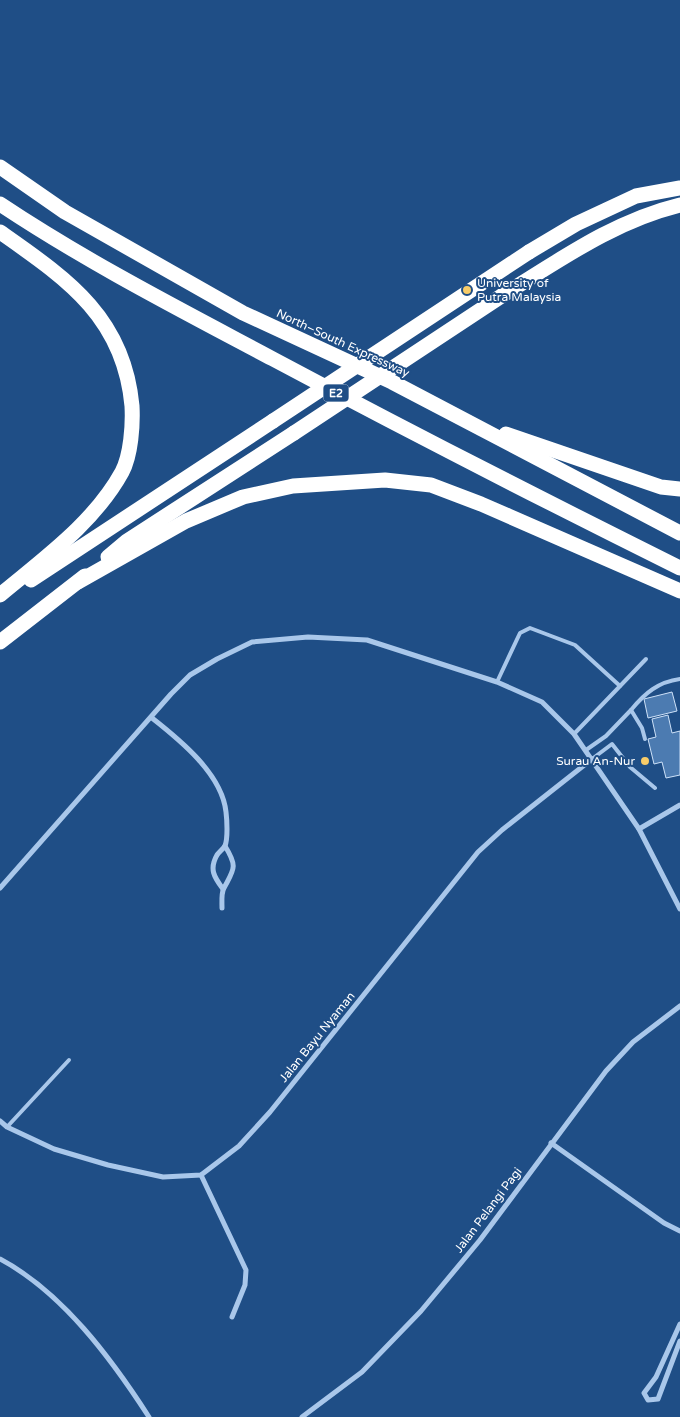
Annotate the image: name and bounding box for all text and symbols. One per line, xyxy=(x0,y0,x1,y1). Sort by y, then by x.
place label: University of Putra Malaysia xyxy=(477,276,561,304)
marker: University of Putra Malaysia xyxy=(461,284,473,296)
street label: North–South Expressway xyxy=(274,306,412,380)
road number: E2 xyxy=(324,384,348,402)
place label: Surau An-Nur xyxy=(556,754,635,768)
marker: Surau An-Nur xyxy=(639,755,651,767)
street label: Jalan Bayu Nyaman xyxy=(276,989,358,1085)
street label: Jalan Pelangi Pagi xyxy=(451,1165,525,1255)

